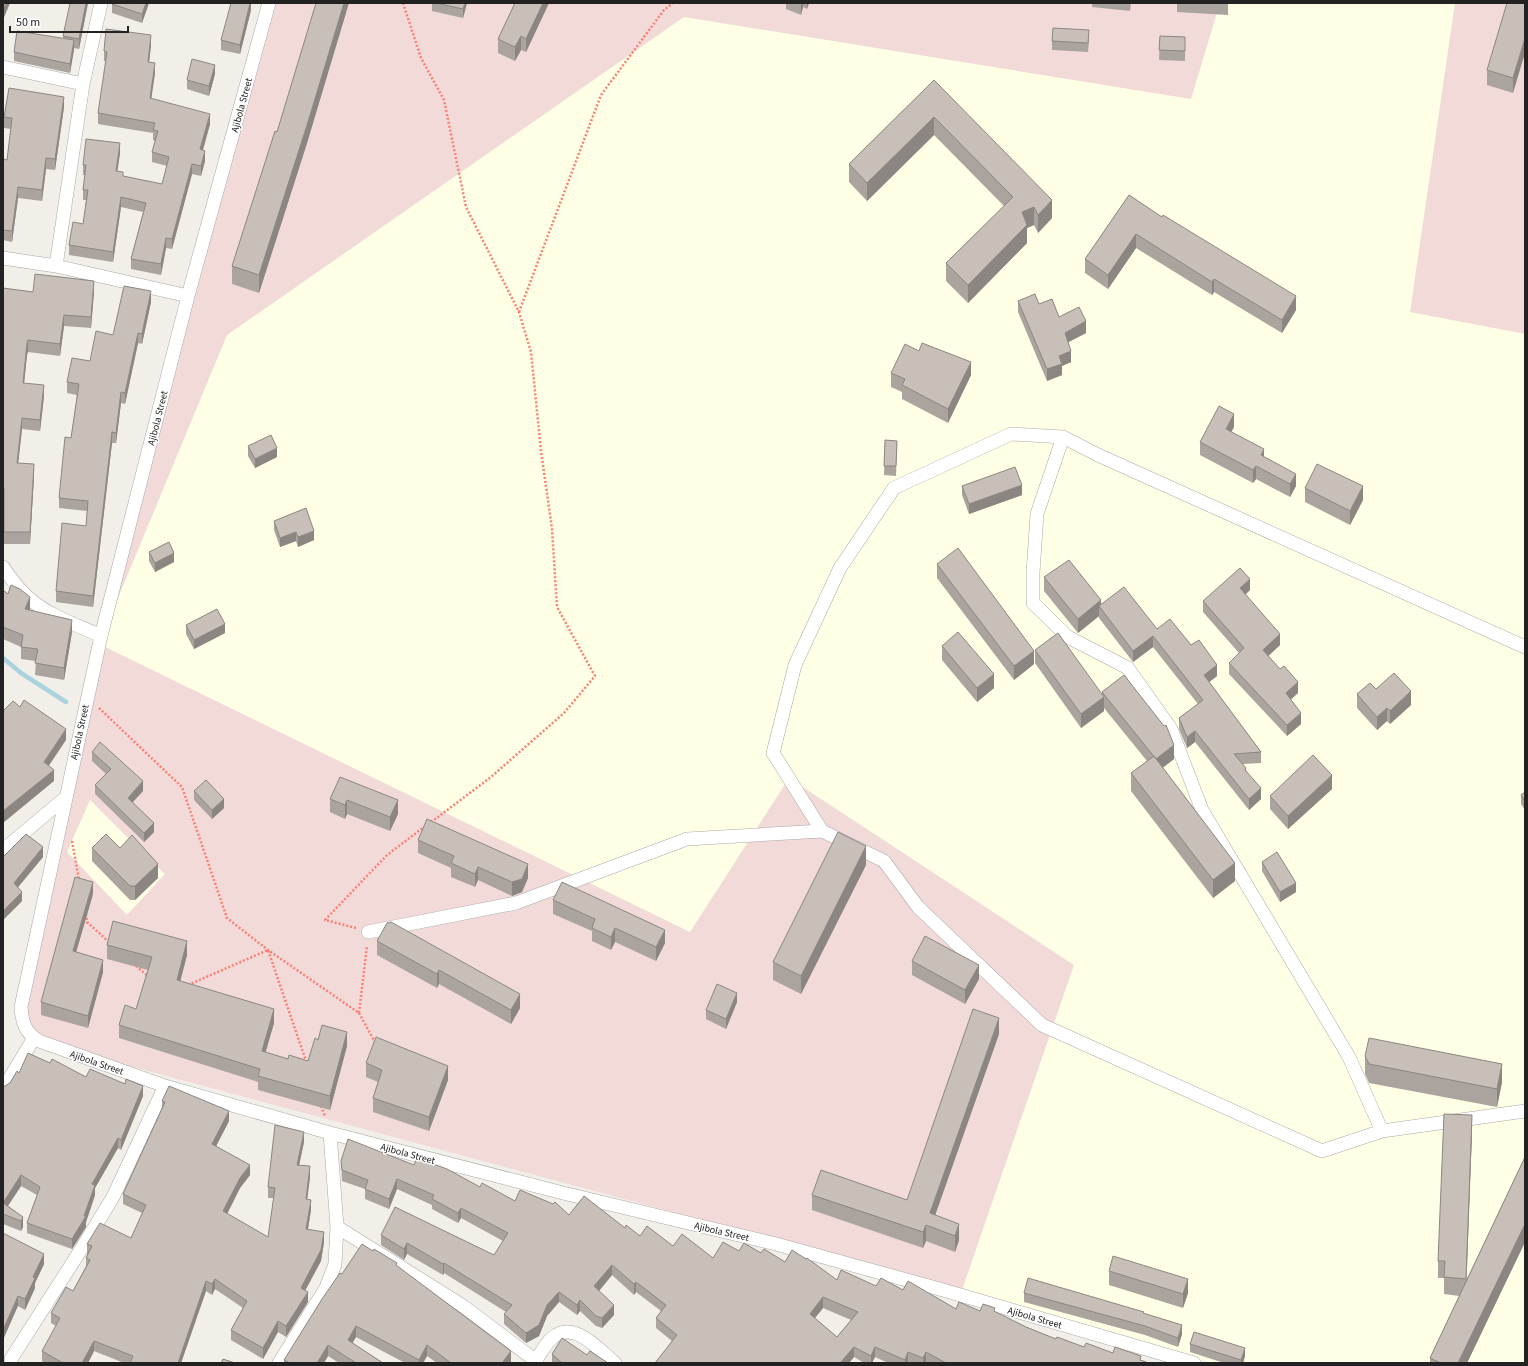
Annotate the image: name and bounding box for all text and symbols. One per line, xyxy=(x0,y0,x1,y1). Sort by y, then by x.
scale bar xyxy=(10,8,128,34)
text: 50 m xyxy=(16,14,40,31)
street label: Ajibola Street xyxy=(228,76,256,134)
street label: Ajibola Street xyxy=(144,389,172,447)
street label: Ajibola Street xyxy=(67,703,93,761)
street label: Ajibola Street xyxy=(68,1047,126,1079)
street label: Ajibola Street xyxy=(379,1140,437,1168)
street label: Ajibola Street xyxy=(693,1219,751,1245)
street label: Ajibola Street xyxy=(1006,1304,1064,1333)

